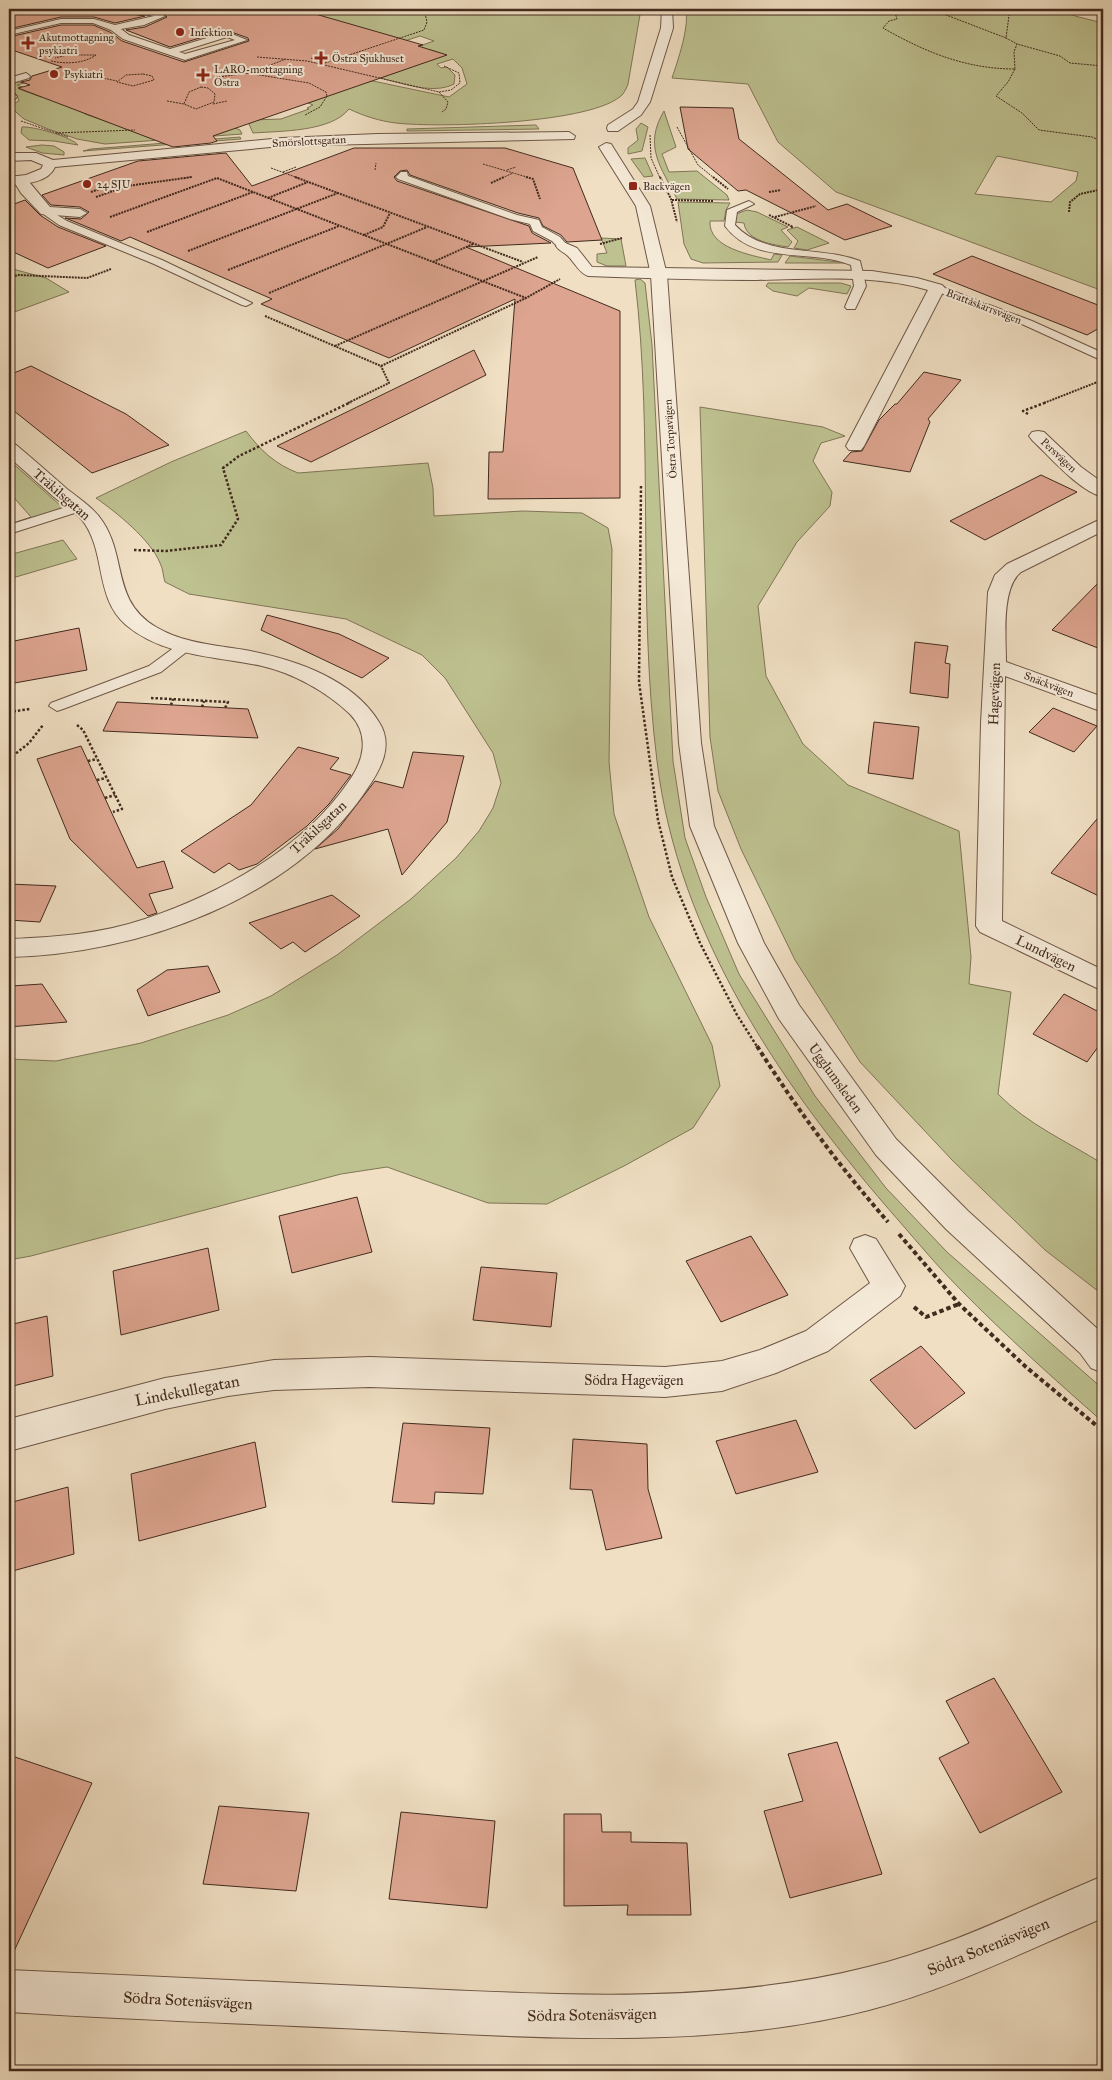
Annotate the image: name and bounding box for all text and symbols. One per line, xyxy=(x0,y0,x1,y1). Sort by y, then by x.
marker: Infektion xyxy=(174,26,186,38)
place label: Infektion xyxy=(190,26,232,39)
place label: Akutmottagning psykiatri xyxy=(38,31,115,57)
marker: Akutmottagning psykiatri xyxy=(21,36,35,50)
marker: Östra Sjukhuset xyxy=(314,51,328,65)
place label: Östra Sjukhuset xyxy=(332,51,404,65)
place label: LARO-mottagning Östra xyxy=(214,63,304,89)
marker: Psykiatri xyxy=(48,68,60,80)
place label: Psykiatri xyxy=(64,68,103,81)
marker: LARO-mottagning Östra xyxy=(196,68,210,82)
street label: Smörslottsgatan xyxy=(272,133,346,150)
marker: 24 SJU xyxy=(81,178,93,190)
place label: 24 SJU xyxy=(97,178,131,192)
marker: Backvägen xyxy=(627,180,639,192)
place label: Backvägen xyxy=(643,180,690,193)
street label: Brattåskärrsvägen xyxy=(944,286,1024,327)
street label: Östra Torpavägen xyxy=(660,399,680,479)
street label: Persvägen xyxy=(1038,436,1079,475)
street label: Träkilsgatan xyxy=(29,465,94,524)
street label: Hagevägen xyxy=(985,662,1004,726)
street label: Snäckvägen xyxy=(1022,669,1076,700)
street label: Träkilsgatan xyxy=(287,797,350,858)
street label: Lundvägen xyxy=(1013,932,1079,975)
street label: Ugglumsleden xyxy=(805,1040,867,1117)
street label: Lindekullegatan xyxy=(133,1371,241,1411)
street label: Södra Hagevägen xyxy=(584,1372,684,1389)
street label: Södra Sotenäsvägen xyxy=(924,1913,1053,1981)
street label: Södra Sotenäsvägen xyxy=(123,1988,254,2014)
street label: Södra Sotenäsvägen xyxy=(527,2004,657,2026)

